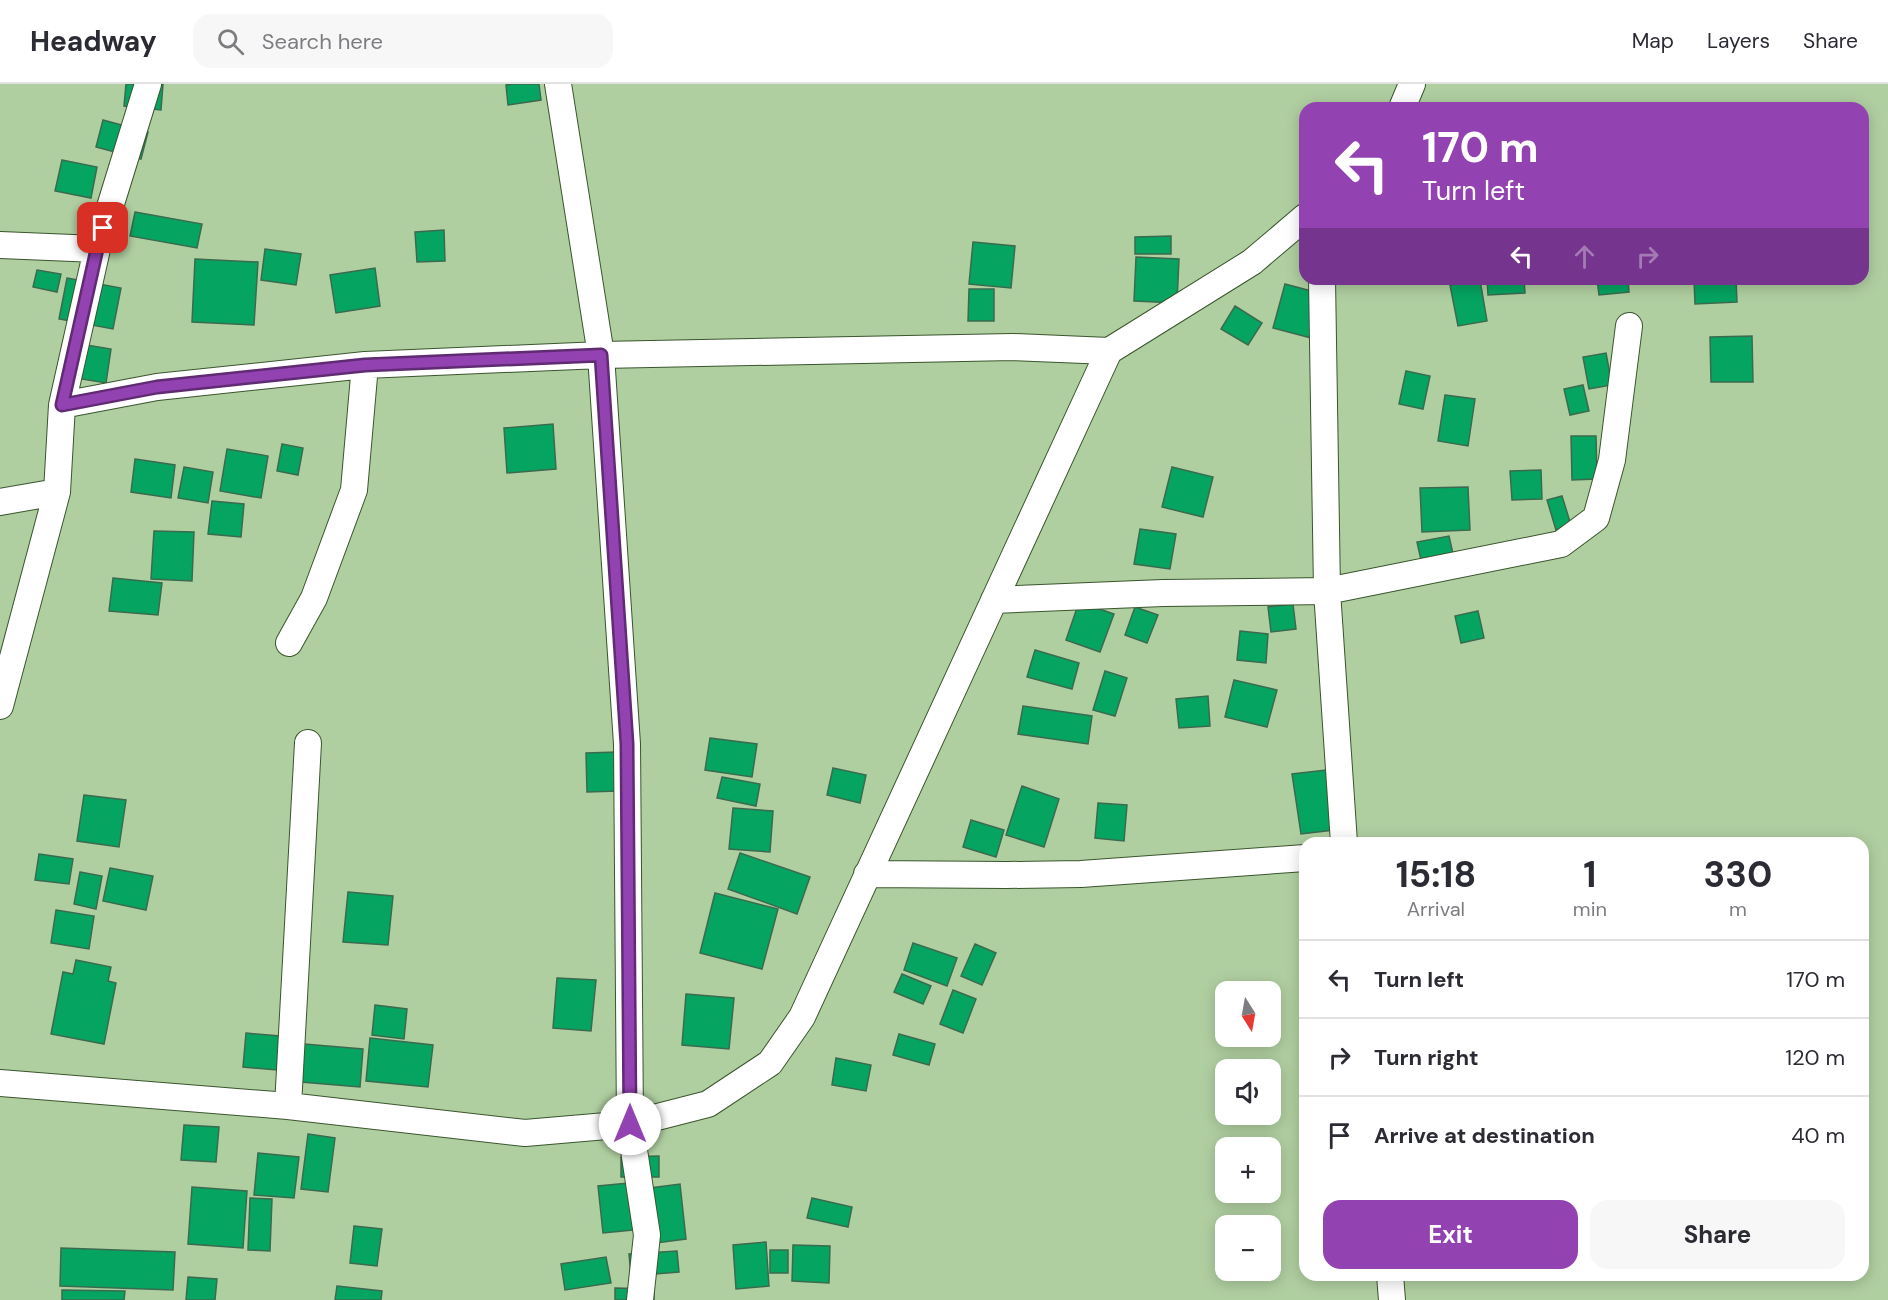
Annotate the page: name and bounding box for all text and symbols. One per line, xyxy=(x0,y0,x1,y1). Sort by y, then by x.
search box xyxy=(193,14,613,68)
text: Headway xyxy=(30,23,157,60)
icon: search xyxy=(214,25,247,58)
text: Search here xyxy=(262,27,383,56)
text: Map xyxy=(1632,27,1674,55)
text: Layers xyxy=(1707,27,1770,55)
text: Share xyxy=(1803,27,1858,55)
text: 170 m xyxy=(1422,120,1539,175)
icon: left xyxy=(1323,126,1401,204)
text: Turn left xyxy=(1422,173,1525,208)
pin xyxy=(77,202,128,253)
icon: arrive xyxy=(86,211,119,244)
icon: left xyxy=(1505,240,1538,273)
icon: ahead xyxy=(1568,240,1601,273)
icon: right xyxy=(1631,240,1664,273)
text: 15:18 xyxy=(1396,851,1476,898)
text: 1 xyxy=(1583,851,1596,898)
text: 330 xyxy=(1704,851,1772,898)
text: Arrival xyxy=(1407,896,1465,922)
text: min xyxy=(1573,896,1607,922)
text: m xyxy=(1729,896,1747,922)
icon: left xyxy=(1323,963,1356,996)
text: Turn left xyxy=(1374,965,1464,994)
text: 170 m xyxy=(1786,965,1845,994)
north arrow xyxy=(1215,981,1281,1047)
map controls xyxy=(1215,981,1281,1281)
icon: right xyxy=(1323,1041,1356,1074)
text: Turn right xyxy=(1374,1043,1479,1072)
text: 120 m xyxy=(1785,1043,1845,1072)
button: sound xyxy=(1215,1059,1281,1125)
position arrow xyxy=(598,1092,662,1156)
icon: arrive xyxy=(1323,1119,1356,1152)
text: Arrive at destination xyxy=(1374,1121,1595,1150)
text: 40 m xyxy=(1791,1121,1845,1150)
button: + xyxy=(1215,1137,1281,1203)
button: Exit xyxy=(1323,1200,1578,1269)
button: Share xyxy=(1590,1200,1845,1269)
button: − xyxy=(1215,1215,1281,1281)

